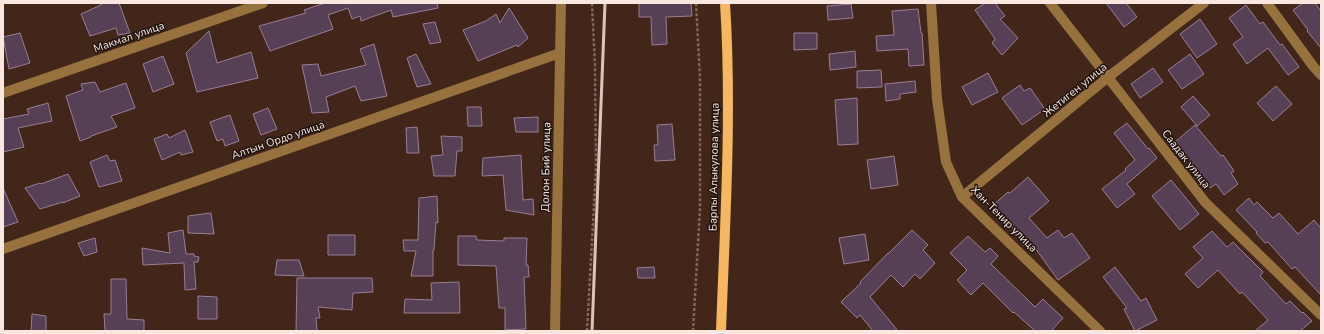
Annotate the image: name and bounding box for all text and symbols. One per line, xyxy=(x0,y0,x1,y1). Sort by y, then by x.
street label: Макмал улица xyxy=(92,18,167,56)
street label: Жетиген улица xyxy=(1040,59,1110,121)
street label: Барпы Алыкулова улица xyxy=(705,103,723,231)
street label: Алтын Ордо улица xyxy=(229,117,327,163)
street label: Долон Бий улица xyxy=(538,122,554,212)
street label: Саадак улица xyxy=(1158,126,1214,192)
street label: Хан-Тенир улица xyxy=(967,182,1041,256)

